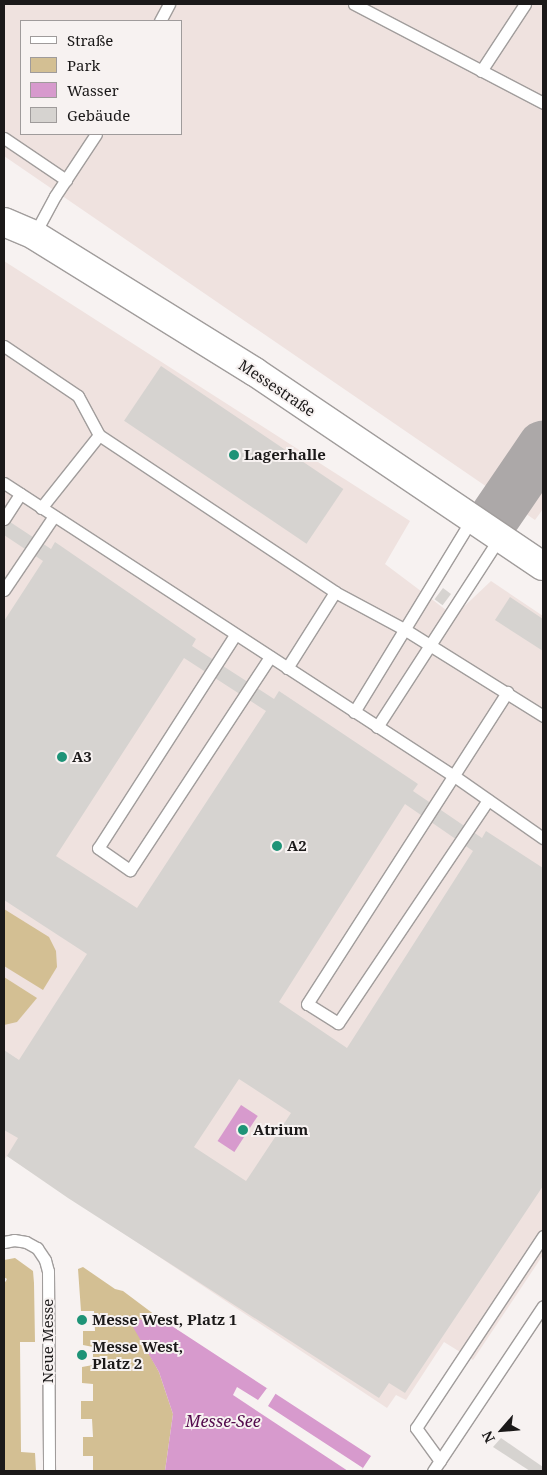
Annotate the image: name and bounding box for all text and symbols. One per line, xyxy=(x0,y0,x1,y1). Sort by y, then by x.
legend xyxy=(20,20,182,135)
text: Straße xyxy=(67,30,113,50)
text: Park xyxy=(67,55,100,75)
text: Wasser xyxy=(67,80,119,100)
text: Gebäude xyxy=(67,105,130,125)
street label: Messestraße xyxy=(235,356,319,420)
place label: Lagerhalle xyxy=(244,446,326,464)
marker: Lagerhalle xyxy=(228,449,240,461)
place label: A3 xyxy=(72,748,92,766)
marker: A3 xyxy=(56,751,68,763)
place label: A2 xyxy=(287,837,307,855)
marker: A2 xyxy=(271,840,283,852)
place label: Atrium xyxy=(253,1121,308,1139)
marker: Atrium xyxy=(237,1124,249,1136)
street label: Neue Messe xyxy=(39,1299,57,1383)
place label: Messe West, Platz 1 xyxy=(92,1311,237,1329)
marker: Messe West, Platz 1 xyxy=(76,1314,88,1326)
place label: Messe West, Platz 2 xyxy=(92,1337,183,1372)
marker: Messe West, Platz 2 xyxy=(76,1349,88,1361)
north arrow xyxy=(477,1405,527,1455)
water label: Messe-See xyxy=(185,1411,261,1431)
text: N xyxy=(477,1428,499,1446)

